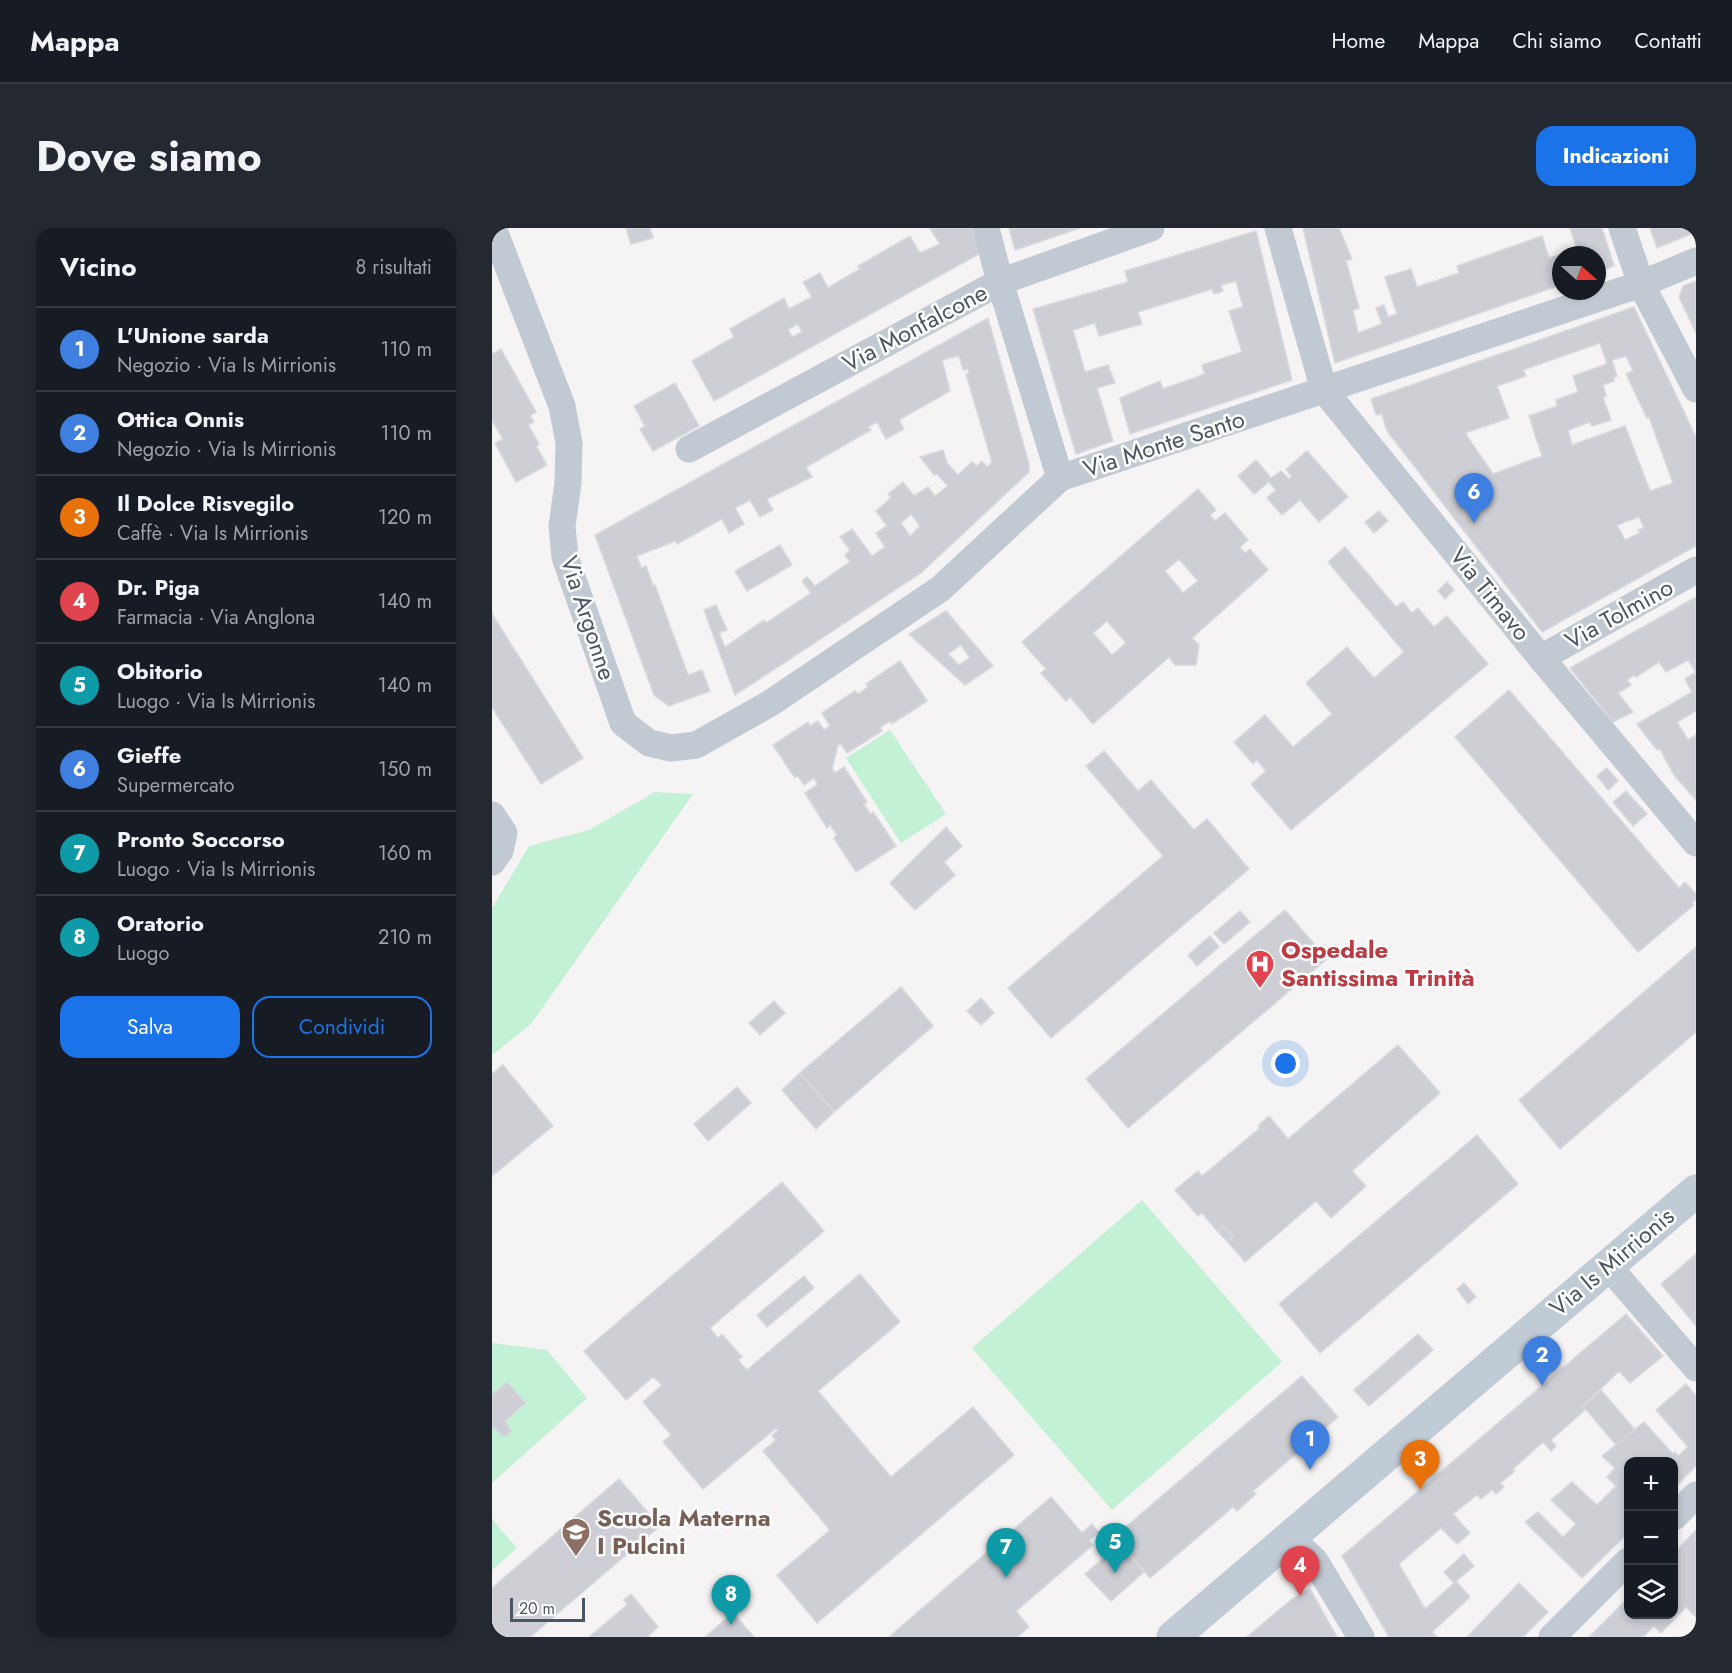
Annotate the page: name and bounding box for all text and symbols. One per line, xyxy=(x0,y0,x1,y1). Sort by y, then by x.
text: Mappa xyxy=(30,21,120,62)
text: Home xyxy=(1332,26,1385,56)
text: Mappa xyxy=(1418,26,1479,56)
text: Chi siamo xyxy=(1512,26,1601,56)
text: Contatti xyxy=(1634,26,1702,56)
text: Dove siamo xyxy=(36,126,262,187)
button: Indicazioni xyxy=(1536,126,1696,186)
north arrow xyxy=(1552,246,1606,300)
text: Vicino xyxy=(60,248,137,286)
text: 8 risultati xyxy=(355,253,432,282)
street label: Via Monfalcone xyxy=(836,275,993,380)
text: L'Unione sarda xyxy=(117,319,269,351)
text: 1 xyxy=(74,335,85,364)
text: 110 m xyxy=(380,335,432,364)
text: Negozio · Via Is Mirrionis xyxy=(117,351,336,380)
street label: Via Monte Santo xyxy=(1079,401,1249,486)
text: Ottica Onnis xyxy=(117,403,244,435)
text: 2 xyxy=(73,419,86,448)
text: 110 m xyxy=(380,419,432,448)
text: Negozio · Via Is Mirrionis xyxy=(117,435,336,464)
pin: 6 xyxy=(1454,474,1494,523)
text: Il Dolce Risvegilo xyxy=(117,487,294,519)
text: 3 xyxy=(73,503,86,532)
text: 120 m xyxy=(378,503,432,532)
text: Caffè · Via Is Mirrionis xyxy=(117,519,308,548)
street label: Via Timavo xyxy=(1442,539,1539,648)
street label: Via Argonne xyxy=(552,551,625,685)
street label: Via Tolmino xyxy=(1558,569,1679,658)
text: Dr. Piga xyxy=(117,571,200,603)
text: 4 xyxy=(73,587,86,616)
text: 140 m xyxy=(378,587,432,616)
text: Farmacia · Via Anglona xyxy=(117,603,315,632)
text: Obitorio xyxy=(117,655,203,687)
text: 5 xyxy=(73,671,86,700)
text: 140 m xyxy=(378,671,432,700)
text: Luogo · Via Is Mirrionis xyxy=(117,687,315,716)
text: Gieffe xyxy=(117,739,181,771)
text: 6 xyxy=(73,755,86,784)
text: 150 m xyxy=(378,755,432,784)
text: Supermercato xyxy=(117,771,234,800)
text: Pronto Soccorso xyxy=(117,823,285,855)
text: 7 xyxy=(73,839,86,868)
text: 160 m xyxy=(378,839,432,868)
text: Luogo · Via Is Mirrionis xyxy=(117,855,315,884)
text: Oratorio xyxy=(117,907,204,939)
text: 8 xyxy=(73,923,86,952)
text: 210 m xyxy=(378,923,432,952)
place label: Ospedale Santissima Trinità xyxy=(1281,932,1474,995)
text: Luogo xyxy=(117,939,169,968)
hospital icon: Ospedale Santissima Trinità xyxy=(1244,948,1276,990)
button: Salva xyxy=(60,996,240,1058)
button: Condividi xyxy=(252,996,432,1058)
your location xyxy=(1271,1049,1300,1078)
street label: Via Is Mirrionis xyxy=(1542,1199,1682,1324)
pin: 2 xyxy=(1522,1336,1562,1386)
pin: 1 xyxy=(1290,1420,1330,1470)
pin: 3 xyxy=(1400,1440,1440,1490)
map controls xyxy=(1624,1457,1678,1619)
button: + xyxy=(1624,1457,1678,1511)
place label: Scuola Materna I Pulcini xyxy=(597,1500,771,1563)
button: − xyxy=(1624,1511,1678,1565)
school or university icon: Scuola Materna I Pulcini xyxy=(560,1516,592,1558)
pin: 5 xyxy=(1096,1524,1134,1573)
pin: 7 xyxy=(986,1528,1026,1578)
pin: 4 xyxy=(1280,1546,1320,1596)
button: layers xyxy=(1624,1565,1678,1619)
pin: 8 xyxy=(712,1576,750,1625)
scale bar xyxy=(510,1595,585,1622)
text: 20 m xyxy=(519,1597,555,1620)

